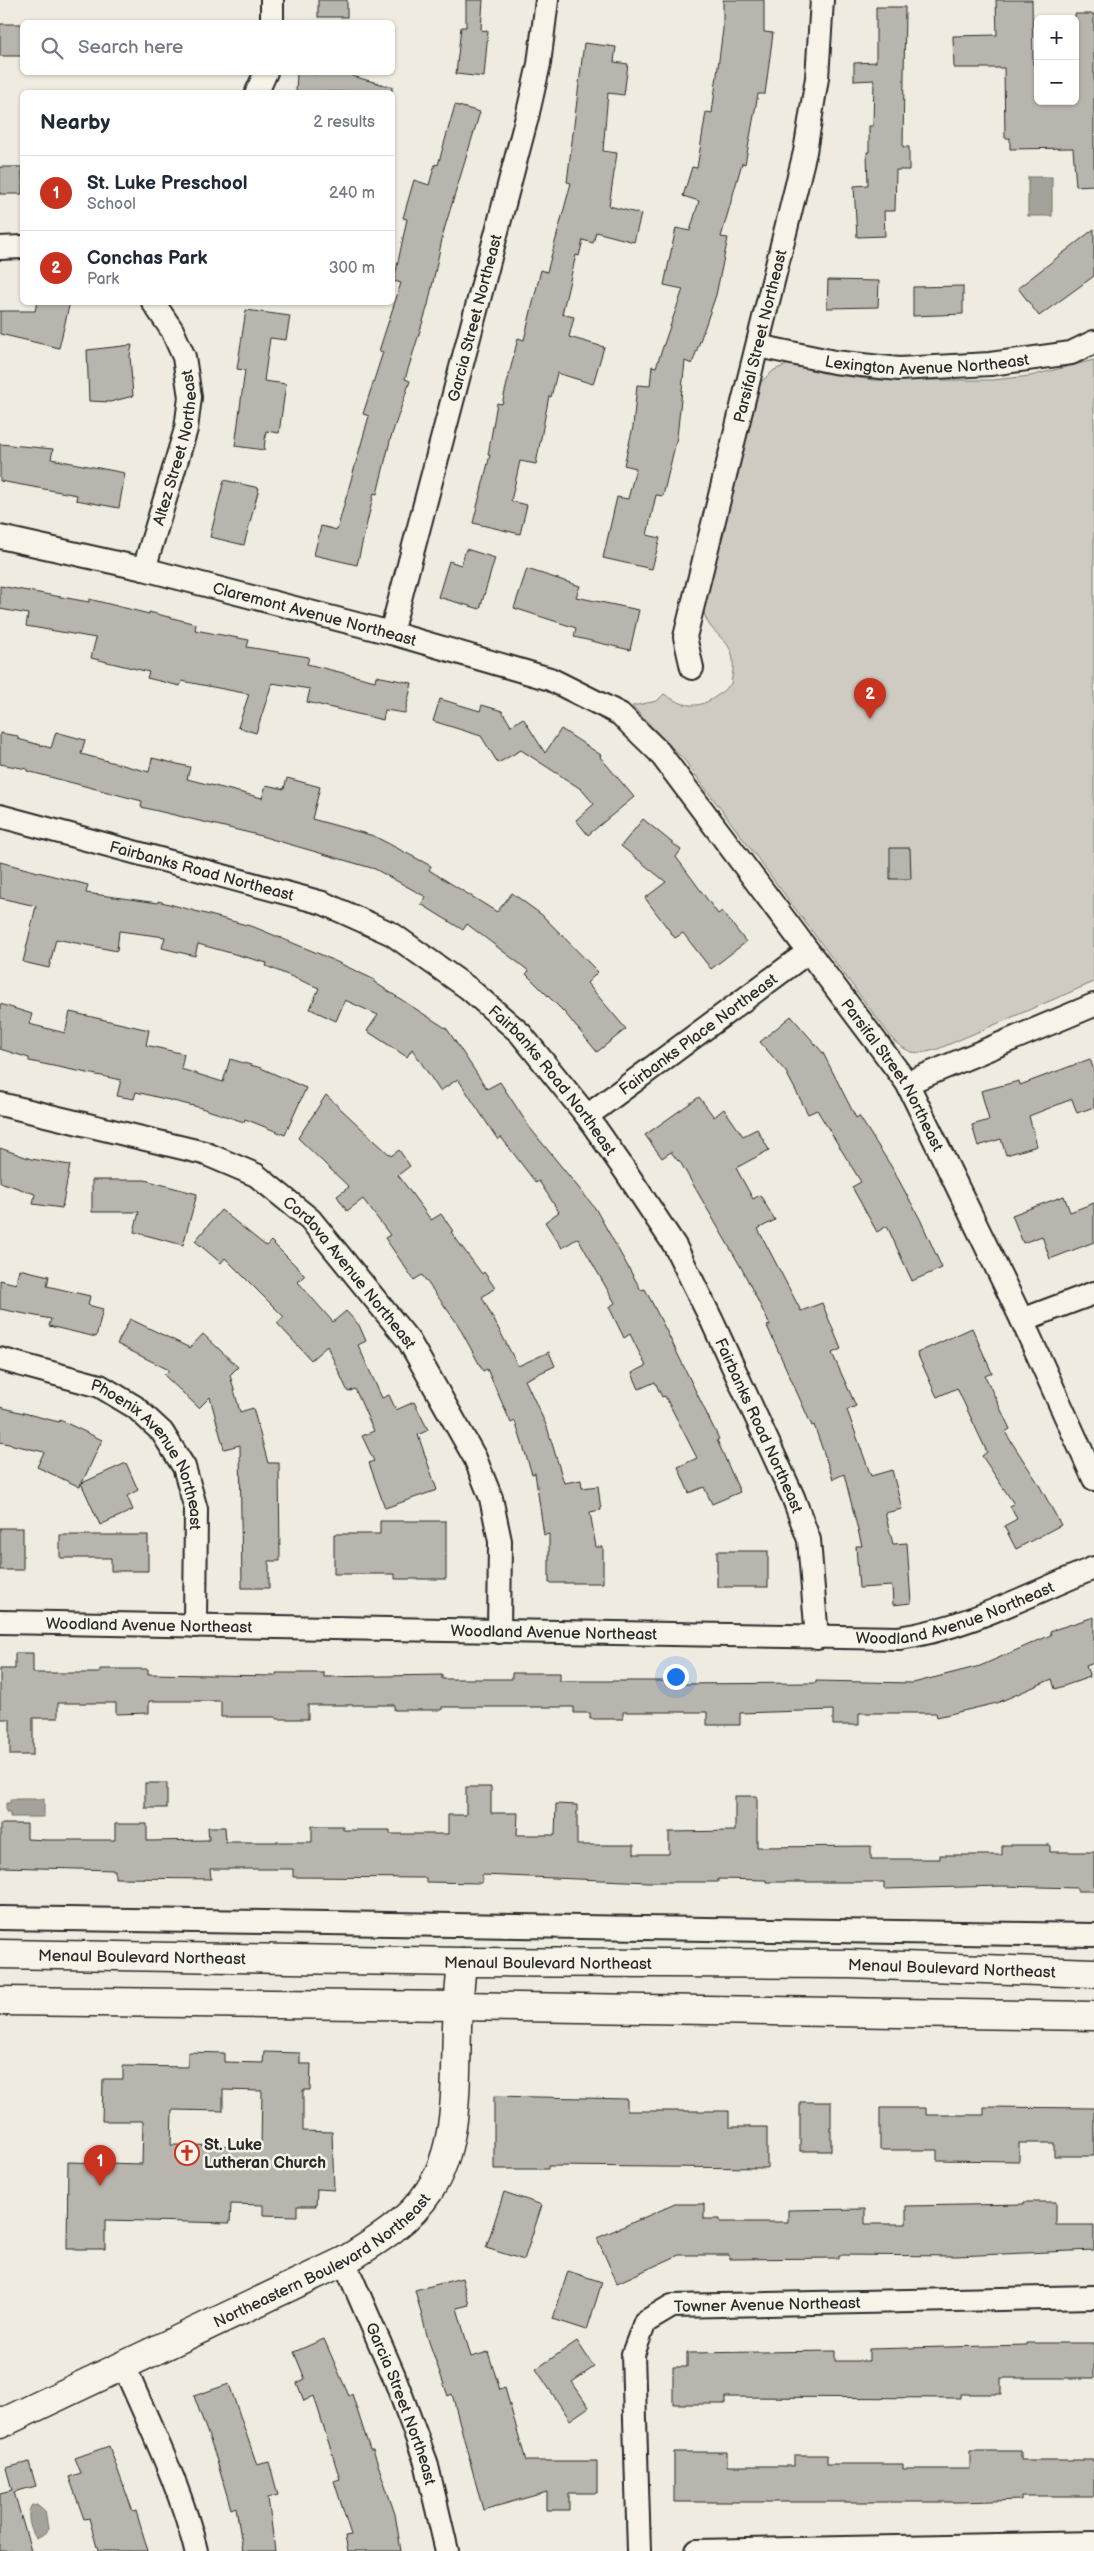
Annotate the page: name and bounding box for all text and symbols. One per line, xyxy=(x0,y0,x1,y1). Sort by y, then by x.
map controls xyxy=(1034,15,1079,105)
button: + xyxy=(1034,15,1079,60)
search box xyxy=(20,20,395,75)
icon: search xyxy=(38,34,66,62)
text: Search here xyxy=(78,36,183,59)
button: − xyxy=(1034,60,1079,105)
text: Nearby xyxy=(40,110,110,135)
text: 2 results xyxy=(313,113,375,132)
text: St. Luke Preschool xyxy=(87,172,248,195)
text: 1 xyxy=(53,184,59,203)
text: 240 m xyxy=(329,184,375,203)
text: School xyxy=(87,195,136,214)
street label: Garcia Street Northeast xyxy=(444,232,507,404)
text: Conchas Park xyxy=(87,247,208,270)
street label: Parsifal Street Northeast xyxy=(730,248,792,425)
text: 2 xyxy=(51,259,61,278)
text: 300 m xyxy=(329,259,375,278)
text: Park xyxy=(87,270,119,289)
street label: Lexington Avenue Northeast xyxy=(823,351,1030,380)
street label: Altez Street Northeast xyxy=(150,368,201,528)
street label: Claremont Avenue Northeast xyxy=(211,579,419,651)
pin: 2 xyxy=(854,678,886,719)
street label: Fairbanks Road Northeast xyxy=(107,838,296,906)
street label: Fairbanks Place Northeast xyxy=(616,970,782,1100)
street label: Parsifal Street Northeast xyxy=(836,996,947,1155)
street label: Fairbanks Road Northeast xyxy=(484,1002,619,1160)
street label: Cordova Avenue Northeast xyxy=(279,1193,419,1352)
street label: Fairbanks Road Northeast xyxy=(710,1335,806,1516)
street label: Phoenix Avenue Northeast xyxy=(89,1376,204,1530)
street label: Woodland Avenue Northeast xyxy=(855,1578,1057,1649)
street label: Woodland Avenue Northeast xyxy=(46,1615,252,1637)
street label: Woodland Avenue Northeast xyxy=(450,1622,657,1645)
your location xyxy=(663,1664,689,1690)
street label: Menaul Boulevard Northeast xyxy=(38,1947,246,1969)
street label: Menaul Boulevard Northeast xyxy=(444,1954,652,1974)
street label: Menaul Boulevard Northeast xyxy=(848,1956,1056,1983)
place label: St. Luke Lutheran Church xyxy=(204,2136,326,2173)
church icon: St. Luke Lutheran Church xyxy=(174,2140,200,2166)
pin: 1 xyxy=(84,2145,116,2186)
street label: Northeastern Boulevard Northeast xyxy=(211,2190,435,2332)
street label: Towner Avenue Northeast xyxy=(674,2294,861,2317)
street label: Garcia Street Northeast xyxy=(361,2320,439,2487)

